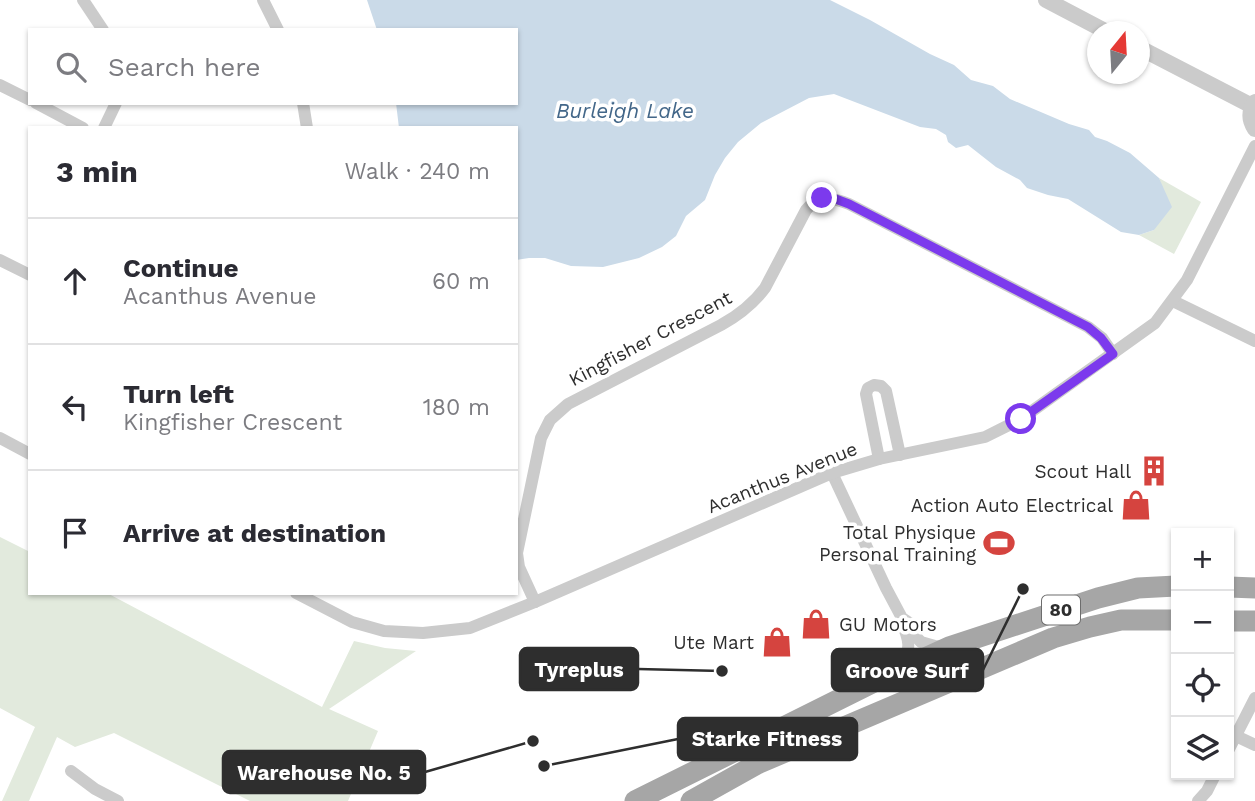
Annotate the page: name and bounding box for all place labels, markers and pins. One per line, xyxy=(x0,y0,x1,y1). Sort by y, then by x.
building icon: Scout Hall xyxy=(1137,454,1171,488)
place label: Scout Hall xyxy=(1034,460,1131,483)
shop icon: Action Auto Electrical xyxy=(1119,488,1153,522)
place label: Action Auto Electrical xyxy=(911,494,1113,517)
place label: Total Physique Personal Training xyxy=(819,521,977,566)
sports icon: Total Physique Personal Training xyxy=(982,526,1016,560)
shop icon: GU Motors xyxy=(799,607,833,641)
place label: GU Motors xyxy=(839,613,937,636)
shop icon: Ute Mart xyxy=(760,625,794,659)
place label: Ute Mart xyxy=(673,631,754,654)
callout: Tyreplus xyxy=(520,648,638,690)
callout: Groove Surf xyxy=(832,649,983,691)
callout: Starke Fitness xyxy=(678,718,857,760)
callout: Warehouse No. 5 xyxy=(223,751,425,793)

